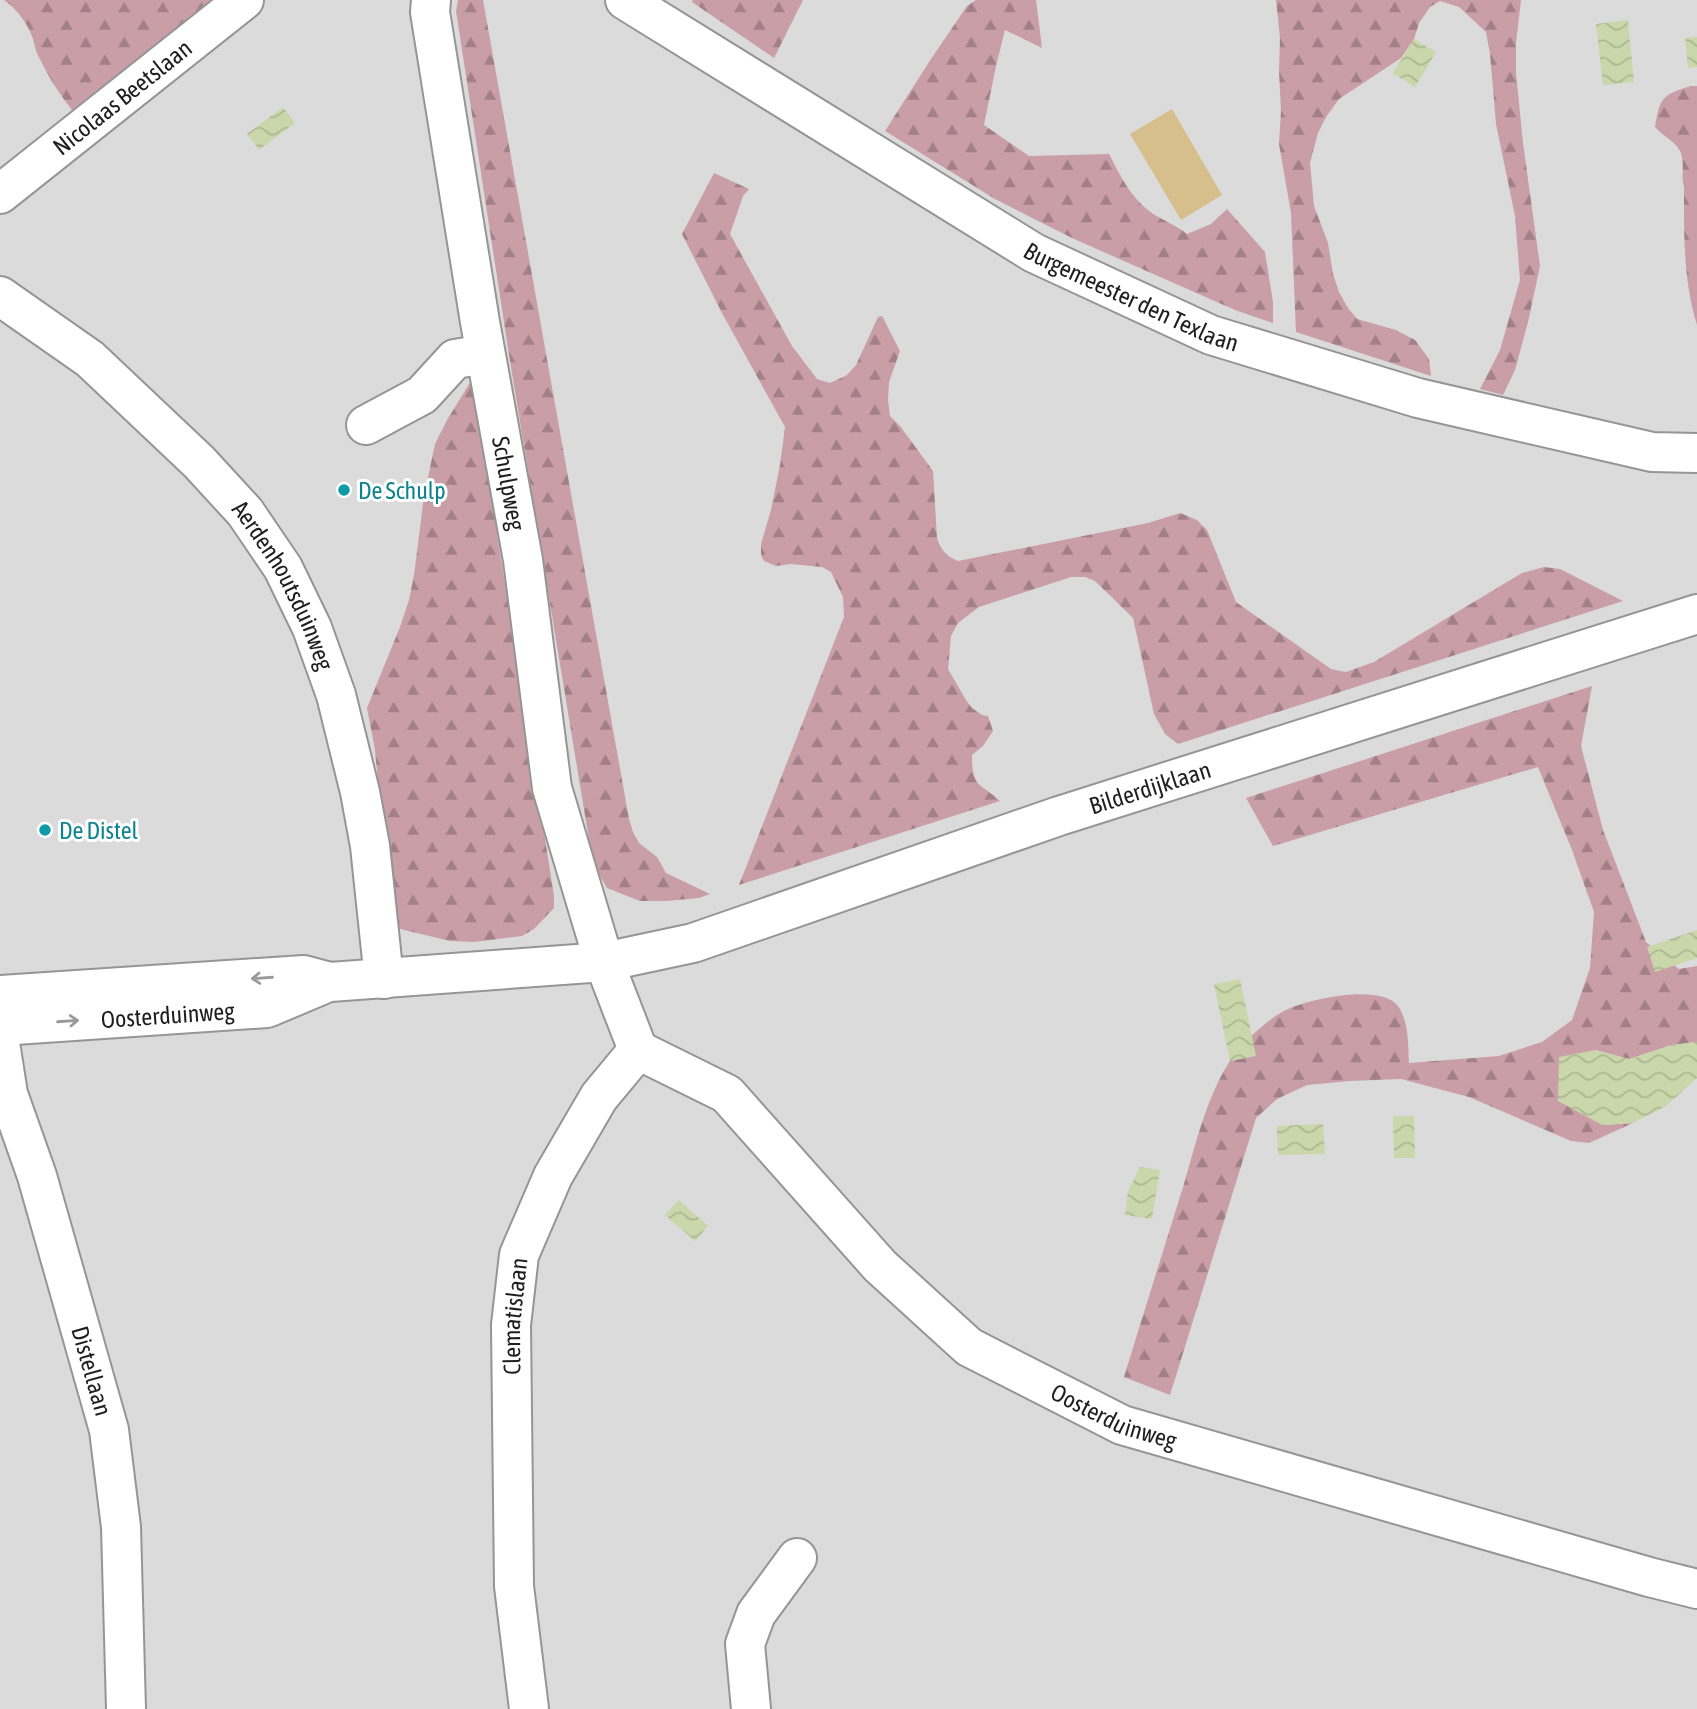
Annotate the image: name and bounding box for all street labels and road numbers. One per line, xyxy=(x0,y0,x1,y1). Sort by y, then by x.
street label: Nicolaas Beetslaan xyxy=(47,34,197,160)
street label: Burgemeester den Texlaan xyxy=(1019,237,1242,356)
street label: Schulpweg xyxy=(487,434,531,533)
street label: Aerdenhoutsduinweg xyxy=(227,495,340,674)
street label: Bilderdijklaan xyxy=(1086,755,1214,819)
street label: Oosterduinweg xyxy=(100,997,236,1033)
street label: Clematislaan xyxy=(497,1256,532,1375)
street label: Distellaan xyxy=(67,1323,118,1419)
street label: Oosterduinweg xyxy=(1047,1378,1181,1454)

